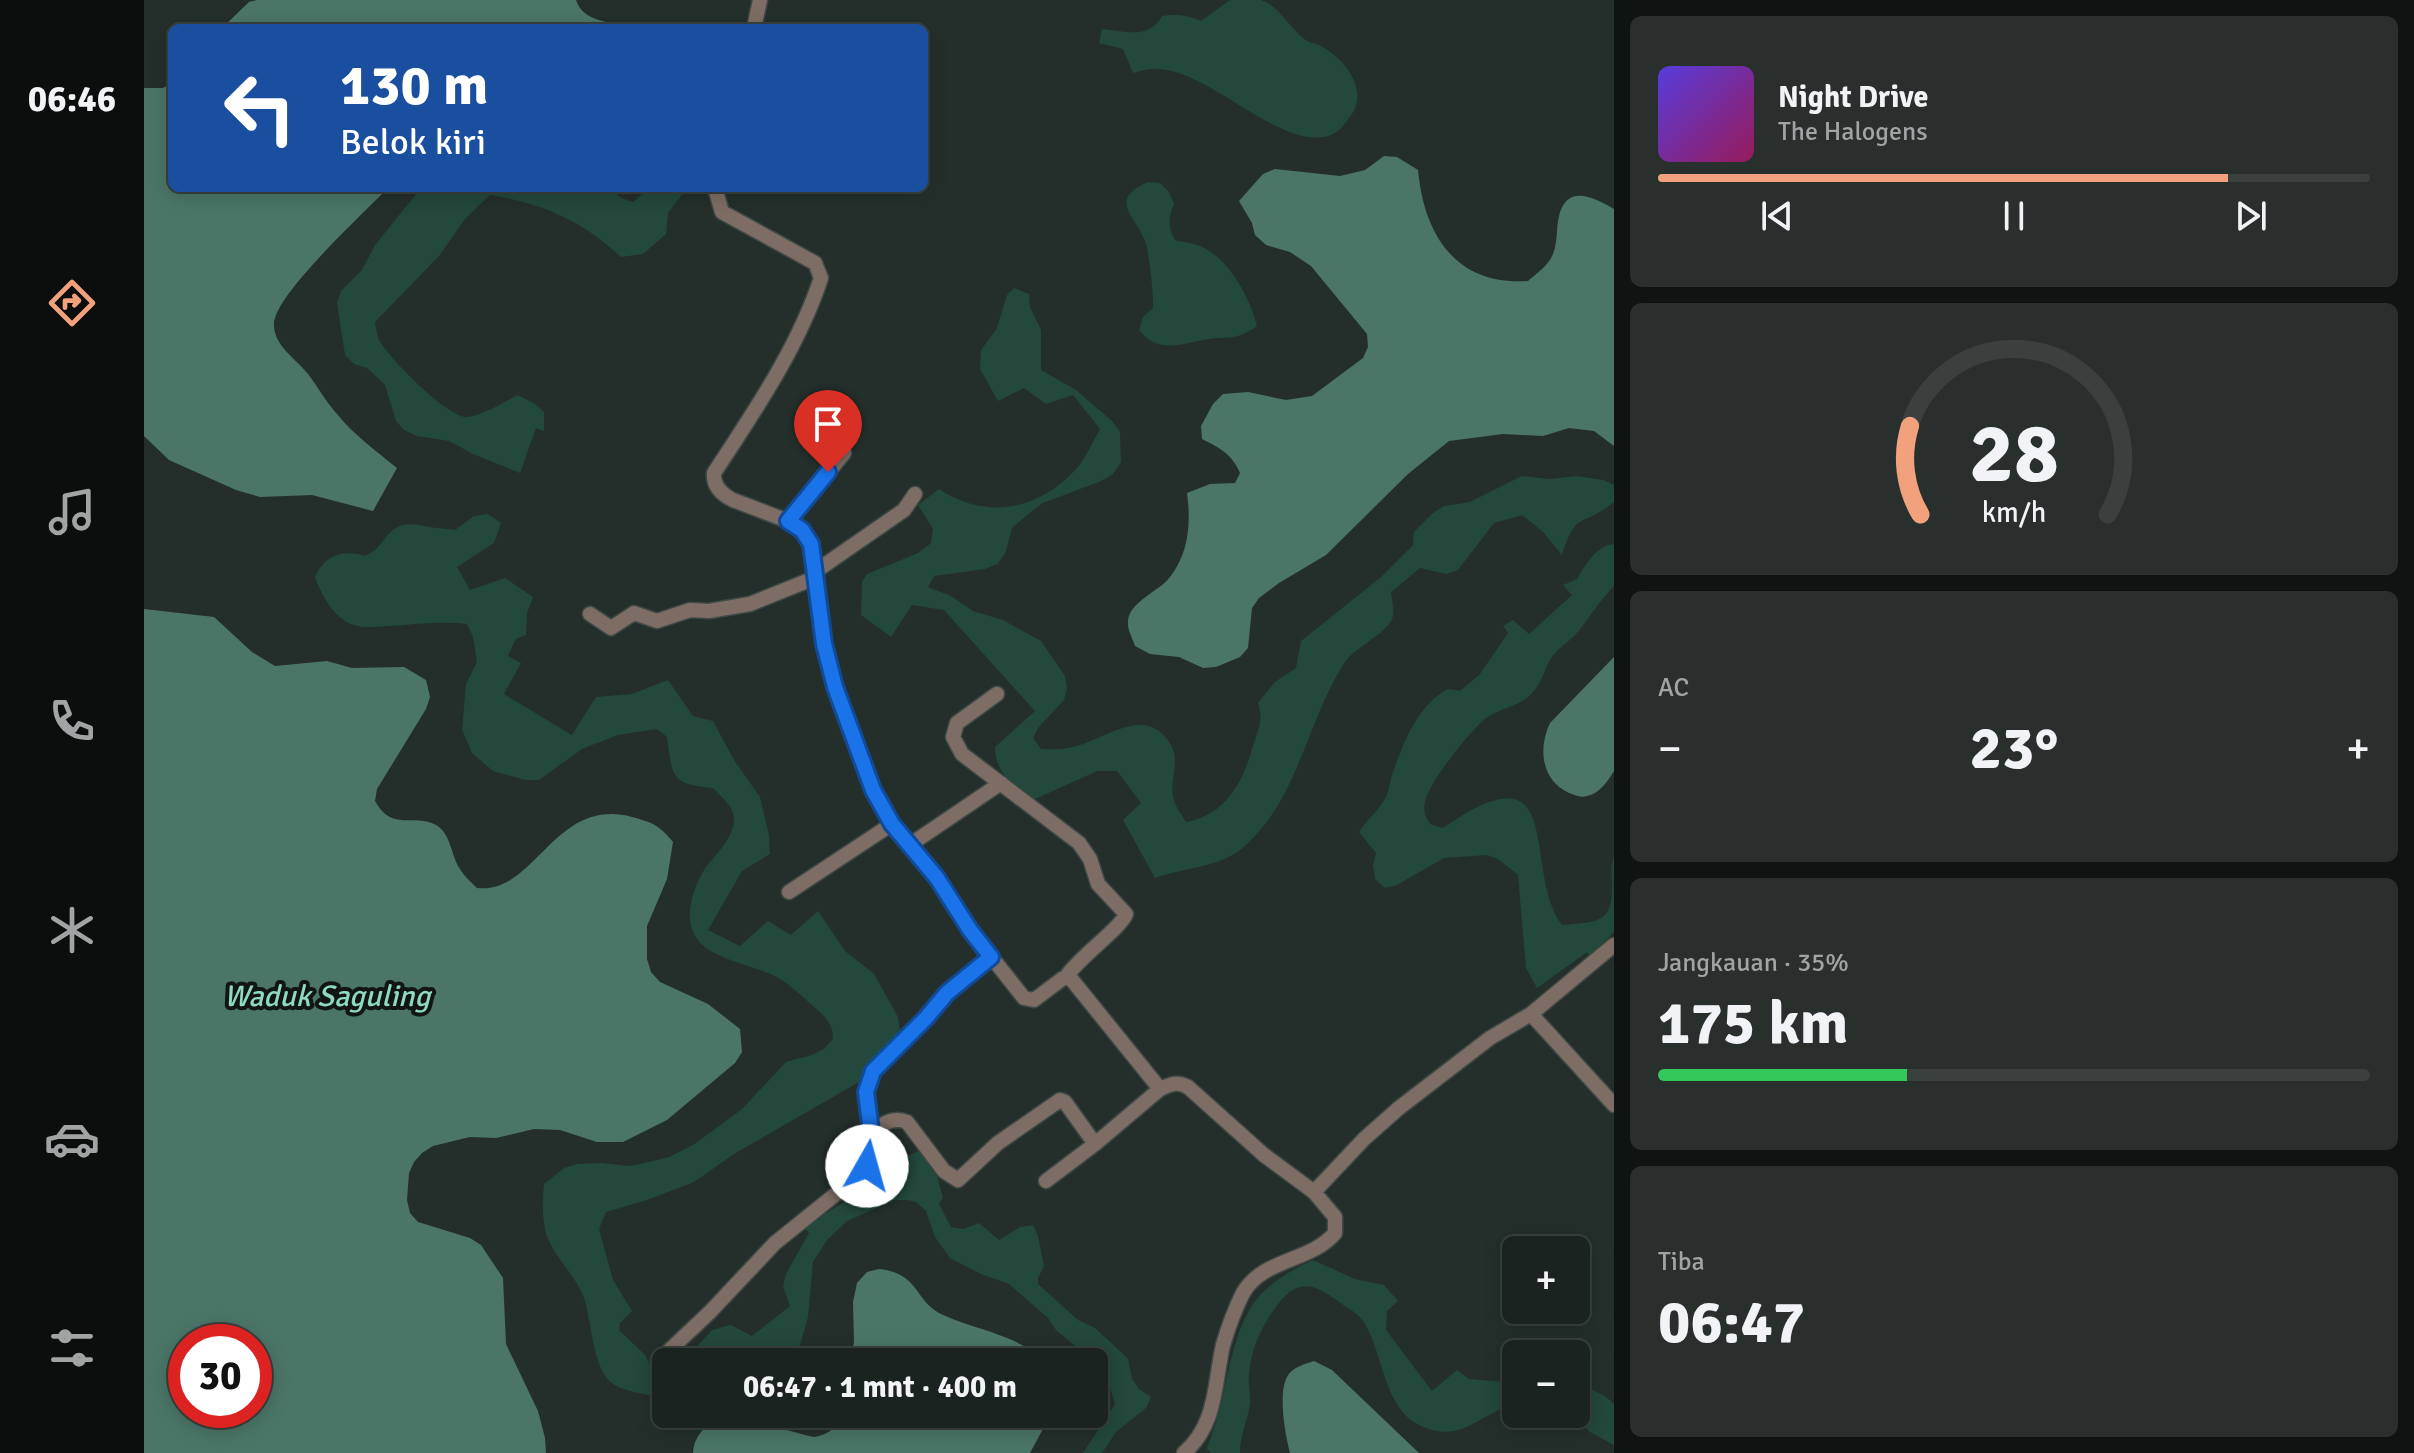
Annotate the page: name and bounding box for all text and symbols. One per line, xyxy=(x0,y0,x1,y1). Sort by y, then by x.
text: 130 m xyxy=(340,51,488,120)
icon: left xyxy=(208,56,312,160)
text: 06:46 xyxy=(28,77,116,122)
text: Night Drive xyxy=(1778,79,1928,116)
text: The Halogens xyxy=(1778,116,1928,148)
text: Belok kiri xyxy=(340,120,486,165)
icon: previous xyxy=(1755,194,1799,238)
icon: pause xyxy=(1992,194,2036,238)
icon: next xyxy=(2229,194,2273,238)
icon: directions xyxy=(44,275,100,331)
pin xyxy=(794,390,862,472)
icon: arrive xyxy=(806,402,850,446)
text: 28 xyxy=(1969,403,2059,505)
icon: music xyxy=(44,484,100,540)
text: km/h xyxy=(1982,495,2046,530)
text: AC xyxy=(1658,672,1689,704)
icon: phone xyxy=(44,693,100,749)
text: 23° xyxy=(1970,712,2058,786)
text: − xyxy=(1658,722,1682,776)
text: + xyxy=(2346,722,2370,776)
icon: climate xyxy=(44,902,100,958)
text: Jangkauan · 35% xyxy=(1658,947,1849,979)
water label: Waduk Saguling xyxy=(224,978,432,1015)
text: 175 km xyxy=(1658,987,1848,1061)
icon: car xyxy=(44,1111,100,1167)
position arrow xyxy=(825,1124,909,1208)
map controls xyxy=(1502,1236,1590,1428)
button: + xyxy=(1502,1236,1590,1324)
text: Tiba xyxy=(1658,1246,1705,1278)
text: 06:47 xyxy=(1658,1286,1805,1360)
icon: filters xyxy=(44,1320,100,1376)
speed limit sign: 30 xyxy=(168,1324,272,1428)
button: − xyxy=(1502,1340,1590,1428)
text: 06:47 · 1 mnt · 400 m xyxy=(743,1369,1017,1406)

